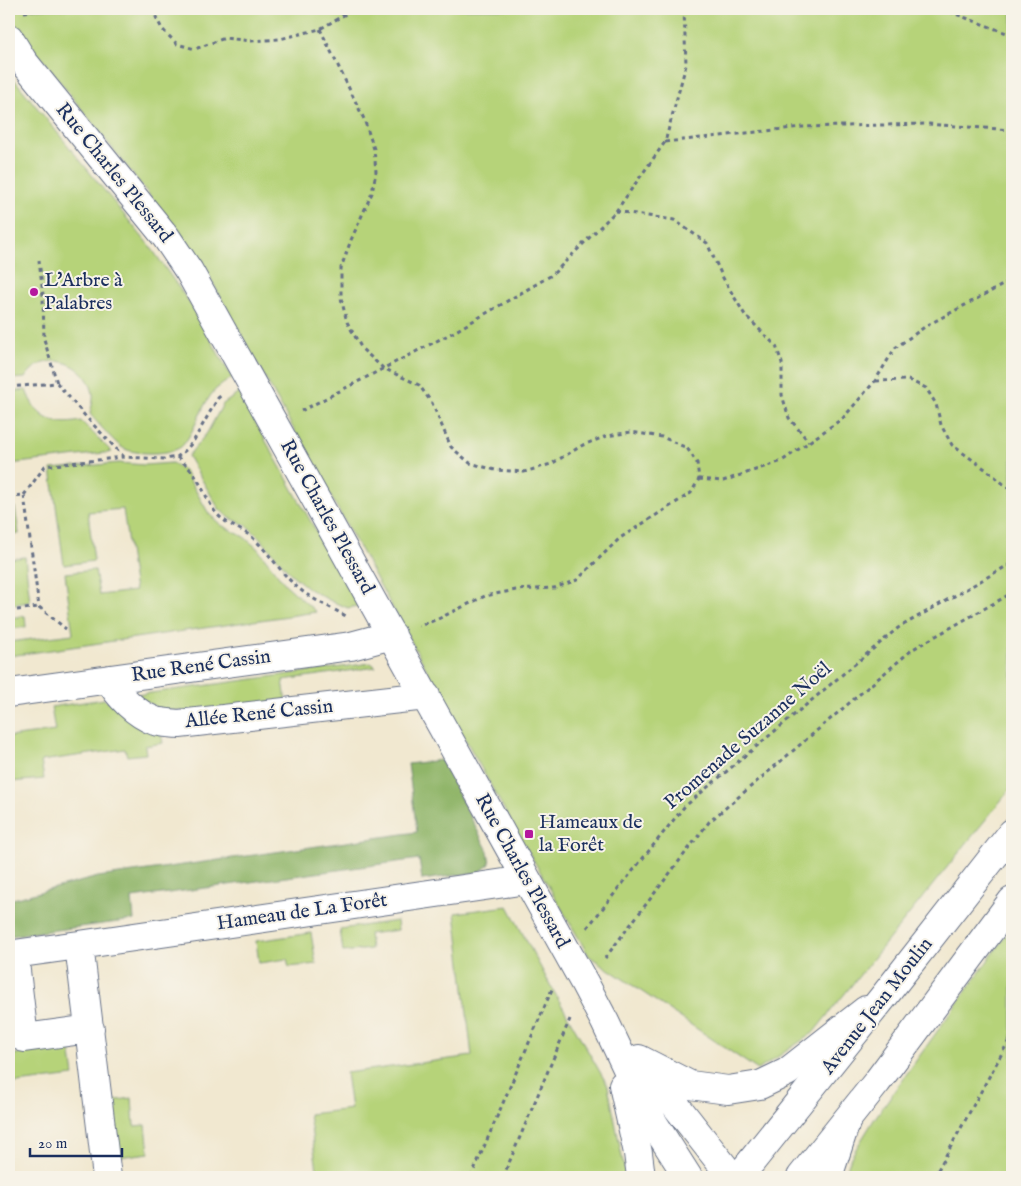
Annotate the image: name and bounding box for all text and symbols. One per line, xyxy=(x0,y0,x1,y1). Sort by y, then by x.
street label: Rue Charles Plessard xyxy=(50,98,178,248)
place label: L'Arbre à Palabres xyxy=(44,268,123,316)
marker: L'Arbre à Palabres xyxy=(28,286,40,298)
street label: Rue Charles Plessard xyxy=(274,435,380,599)
street label: Rue René Cassin xyxy=(130,644,273,688)
street label: Promenade Suzanne Noël xyxy=(659,656,837,815)
street label: Allée René Cassin xyxy=(183,694,335,734)
street label: Rue Charles Plessard xyxy=(469,789,575,953)
place label: Hameaux de la Forêt xyxy=(539,810,642,858)
marker: Hameaux de la Forêt xyxy=(523,828,535,840)
street label: Hameau de La Forêt xyxy=(215,888,389,936)
street label: Avenue Jean Moulin xyxy=(815,932,939,1080)
scale bar xyxy=(30,1126,122,1158)
text: 20 m xyxy=(38,1134,68,1153)

